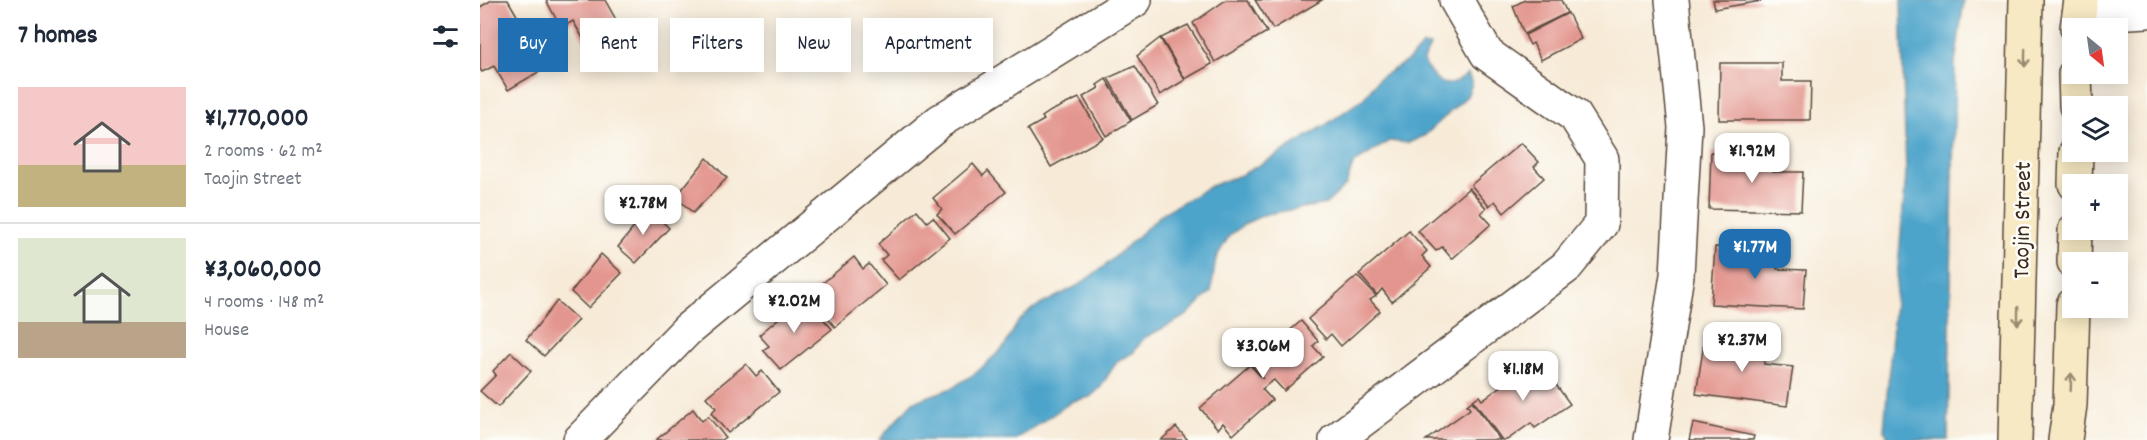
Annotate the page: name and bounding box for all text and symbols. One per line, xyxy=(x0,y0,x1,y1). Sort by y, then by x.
text: 7 homes xyxy=(18,18,98,55)
chip: Buy xyxy=(498,18,568,72)
chip: Rent xyxy=(580,18,658,72)
chip: Filters xyxy=(670,18,764,72)
chip: New xyxy=(776,18,851,72)
chip: Apartment xyxy=(863,18,993,72)
north arrow xyxy=(2062,18,2128,84)
map controls xyxy=(2062,18,2128,318)
icon: filters xyxy=(429,20,462,53)
one-way arrow xyxy=(2019,48,2031,68)
button: layers xyxy=(2062,96,2128,162)
text: ¥1,770,000 xyxy=(204,101,309,138)
icon: home xyxy=(66,111,138,183)
pin: ¥1.92M xyxy=(1703,133,1801,184)
text: 2 rooms · 62 m² xyxy=(204,138,323,166)
text: ¥1.92M xyxy=(1729,138,1776,166)
street label: Taojin Street xyxy=(2006,161,2042,279)
text: Taojin Street xyxy=(204,166,302,194)
button: + xyxy=(2062,174,2128,240)
pin: ¥2.78M xyxy=(594,185,692,236)
text: ¥2.78M xyxy=(618,190,668,218)
pin: ¥1.77M xyxy=(1706,229,1804,280)
text: ¥1.77M xyxy=(1733,234,1777,262)
text: ¥3,060,000 xyxy=(204,252,322,289)
button: − xyxy=(2062,252,2128,318)
icon: home xyxy=(66,262,138,334)
pin: ¥2.02M xyxy=(745,283,843,334)
text: ¥2.02M xyxy=(767,288,821,316)
text: 4 rooms · 148 m² xyxy=(204,289,324,317)
one-way arrow xyxy=(2012,306,2024,326)
text: House xyxy=(204,317,249,345)
pin: ¥2.37M xyxy=(1693,322,1791,373)
text: ¥2.37M xyxy=(1717,327,1767,355)
pin: ¥3.06M xyxy=(1214,328,1312,379)
text: ¥3.06M xyxy=(1236,333,1290,361)
pin: ¥1.18M xyxy=(1474,351,1572,402)
text: ¥1.18M xyxy=(1502,356,1544,384)
one-way arrow xyxy=(2065,372,2076,392)

